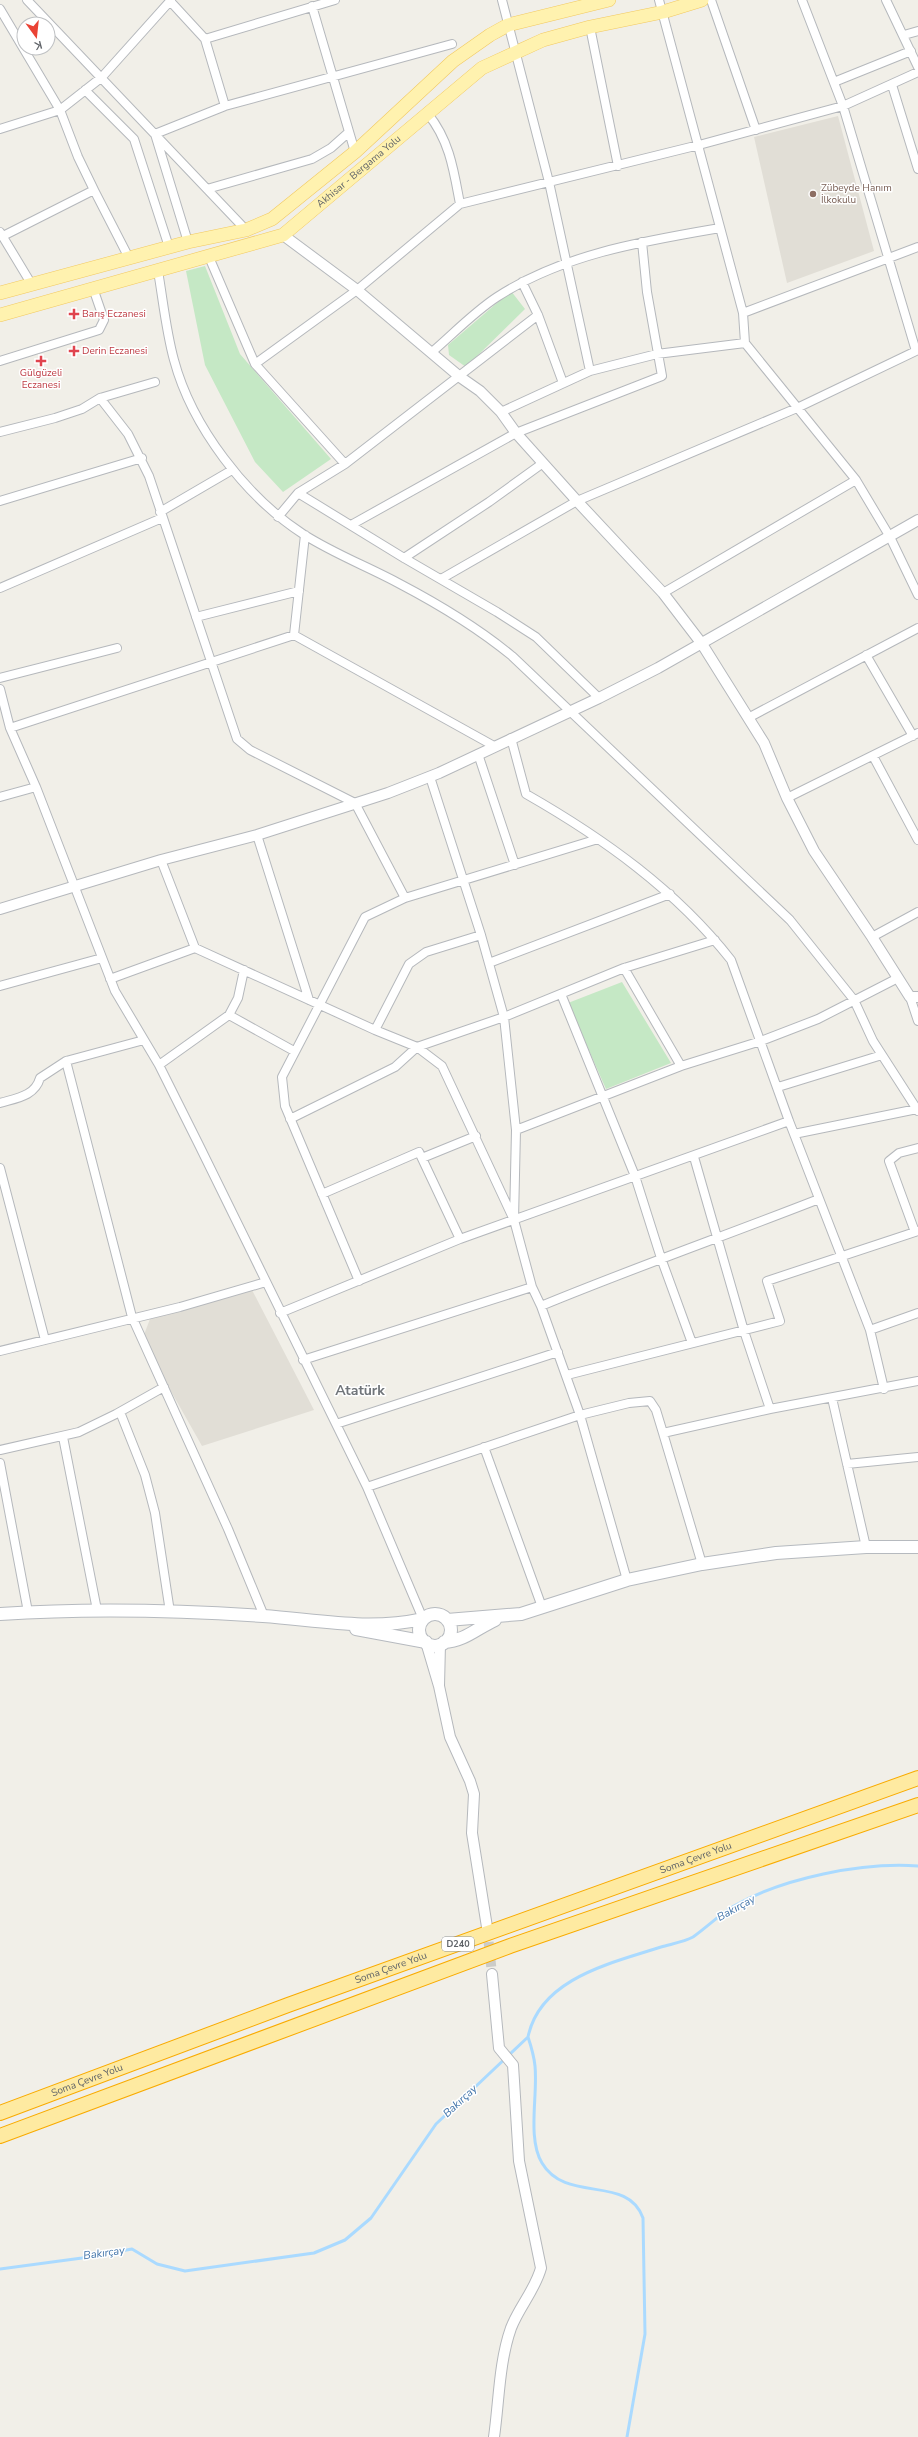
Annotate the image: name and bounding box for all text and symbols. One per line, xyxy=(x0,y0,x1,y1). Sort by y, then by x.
north arrow xyxy=(16,16,56,56)
text: K xyxy=(32,37,44,54)
street label: Akhisar - Bergama Yolu xyxy=(314,132,404,211)
place label: Zübeyde Hanım İlkokulu xyxy=(821,181,892,207)
marker: Zübeyde Hanım İlkokulu xyxy=(808,189,818,199)
place label: Barış Eczanesi xyxy=(82,307,146,321)
marker: Barış Eczanesi xyxy=(69,309,79,319)
place label: Derin Eczanesi xyxy=(82,344,147,358)
marker: Derin Eczanesi xyxy=(69,346,79,356)
marker: Gülgüzeli Eczanesi xyxy=(36,356,46,366)
place label: Gülgüzeli Eczanesi xyxy=(20,366,62,392)
district label: Atatürk xyxy=(335,1381,385,1400)
street label: Soma Çevre Yolu xyxy=(658,1839,734,1878)
water label: Bakırçay xyxy=(714,1891,758,1925)
road number: D240 xyxy=(442,1937,474,1951)
street label: Soma Çevre Yolu xyxy=(353,1948,429,1987)
street label: Soma Çevre Yolu xyxy=(49,2060,125,2100)
water label: Bakırçay xyxy=(440,2081,481,2121)
water label: Bakırçay xyxy=(82,2243,126,2263)

